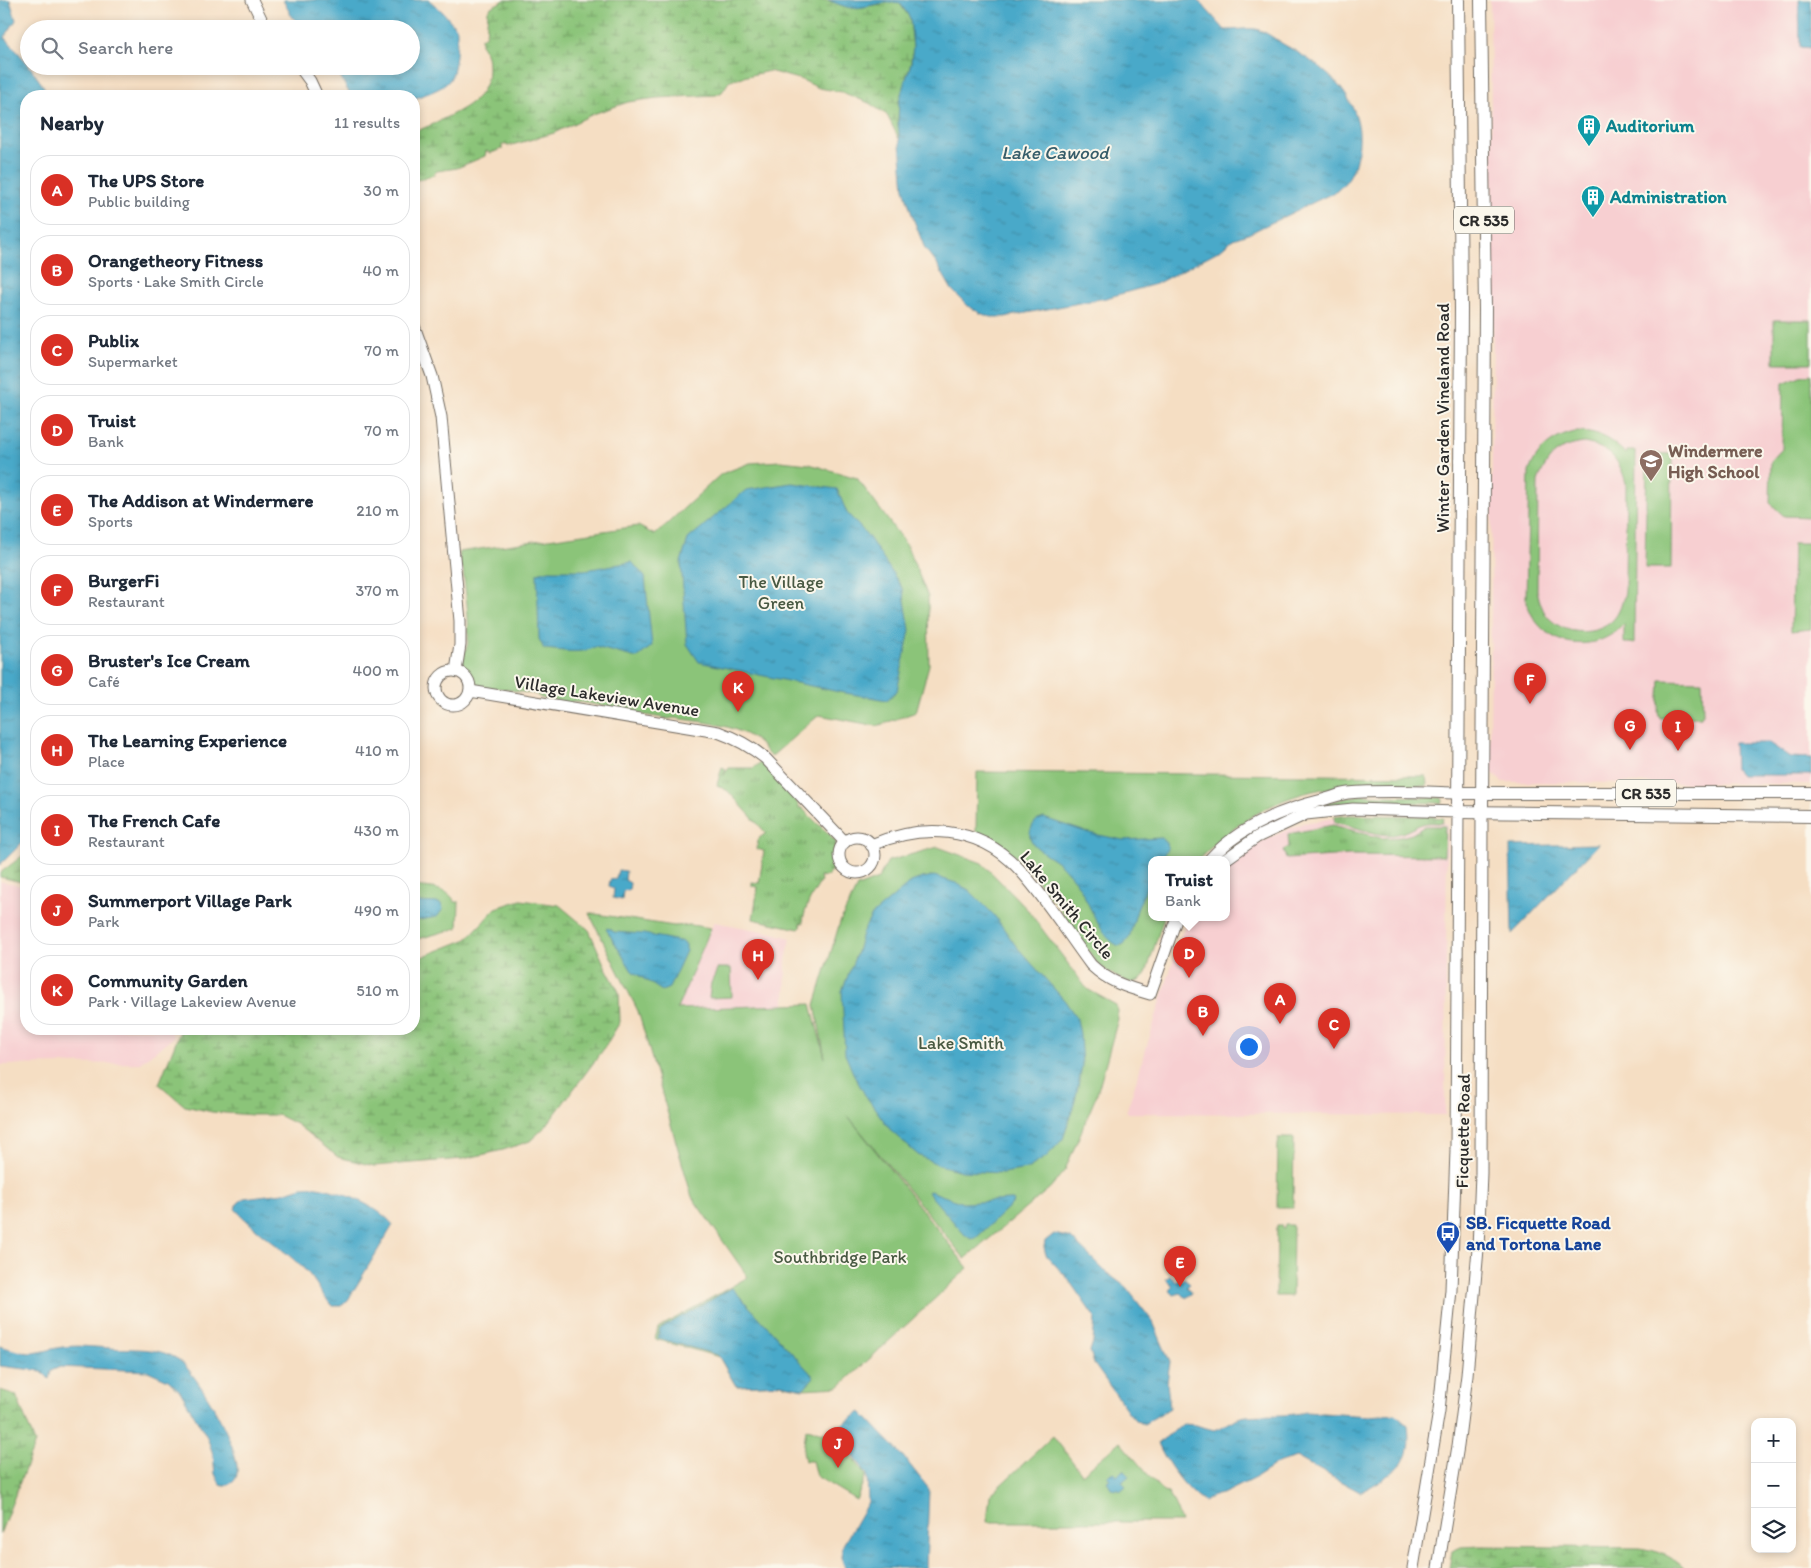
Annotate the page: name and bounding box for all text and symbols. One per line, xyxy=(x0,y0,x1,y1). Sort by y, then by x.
search box xyxy=(20,20,420,75)
icon: search xyxy=(38,34,66,62)
text: Search here xyxy=(78,36,173,59)
text: Nearby xyxy=(40,110,104,135)
text: 11 results xyxy=(334,113,400,132)
building icon: Auditorium xyxy=(1576,113,1602,147)
place label: Auditorium xyxy=(1605,115,1695,137)
water label: Lake Cawood xyxy=(1001,141,1110,164)
text: The UPS Store xyxy=(88,169,204,192)
text: A xyxy=(52,181,62,200)
text: 30 m xyxy=(363,181,399,200)
building icon: Administration xyxy=(1580,184,1606,218)
place label: Administration xyxy=(1609,186,1727,208)
text: Public building xyxy=(88,192,190,211)
road number: CR 535 xyxy=(1454,206,1514,234)
text: Orangetheory Fitness xyxy=(88,249,263,272)
text: B xyxy=(52,261,62,280)
text: 40 m xyxy=(362,261,399,280)
text: Sports · Lake Smith Circle xyxy=(88,272,264,291)
street label: Winter Garden Vineland Road xyxy=(1432,303,1454,533)
text: Publix xyxy=(88,329,139,352)
text: C xyxy=(52,341,62,360)
text: 70 m xyxy=(364,341,399,360)
text: Supermarket xyxy=(88,352,178,371)
text: Truist xyxy=(88,409,136,432)
text: D xyxy=(52,421,62,440)
text: 70 m xyxy=(364,421,399,440)
text: Bank xyxy=(88,432,124,451)
place label: Windermere High School xyxy=(1668,440,1763,483)
school or university icon: Windermere High School xyxy=(1638,448,1664,482)
text: The Addison at Windermere xyxy=(88,489,314,512)
text: E xyxy=(53,501,61,520)
text: 210 m xyxy=(356,501,399,520)
text: Sports xyxy=(88,512,133,531)
text: BurgerFi xyxy=(88,569,159,592)
park label: The Village Green xyxy=(739,571,823,614)
text: F xyxy=(53,581,61,600)
text: 370 m xyxy=(355,581,399,600)
text: Restaurant xyxy=(88,592,165,611)
text: Bruster's Ice Cream xyxy=(88,649,250,672)
text: G xyxy=(51,661,63,680)
text: 400 m xyxy=(353,661,399,680)
pin: F xyxy=(1514,663,1546,704)
street label: Village Lakeview Avenue xyxy=(513,671,701,721)
pin: K xyxy=(722,671,754,712)
text: Café xyxy=(88,672,120,691)
pin: G xyxy=(1614,709,1646,750)
pin: I xyxy=(1662,710,1694,751)
text: The Learning Experience xyxy=(88,729,287,752)
text: H xyxy=(51,741,63,760)
text: 410 m xyxy=(355,741,399,760)
text: Place xyxy=(88,752,125,771)
road number: CR 535 xyxy=(1616,780,1676,806)
text: The French Cafe xyxy=(88,809,220,832)
text: I xyxy=(54,821,60,840)
text: 430 m xyxy=(354,821,399,840)
text: Restaurant xyxy=(88,832,165,851)
street label: Lake Smith Circle xyxy=(1015,846,1119,964)
popup xyxy=(1148,856,1230,921)
text: Truist xyxy=(1165,868,1213,891)
text: Summerport Village Park xyxy=(88,889,292,912)
text: Bank xyxy=(1165,891,1201,910)
text: J xyxy=(53,901,61,920)
text: 490 m xyxy=(354,901,399,920)
text: Park xyxy=(88,912,119,931)
pin: D xyxy=(1173,937,1205,978)
pin: H xyxy=(742,939,774,980)
text: Community Garden xyxy=(88,969,248,992)
text: K xyxy=(52,981,62,1000)
text: 510 m xyxy=(356,981,399,1000)
pin: A xyxy=(1264,983,1296,1024)
text: Park · Village Lakeview Avenue xyxy=(88,992,296,1011)
pin: B xyxy=(1187,995,1219,1036)
pin: C xyxy=(1318,1008,1350,1049)
park label: Lake Smith xyxy=(918,1032,1004,1054)
your location xyxy=(1236,1034,1262,1060)
street label: Ficquette Road xyxy=(1451,1073,1475,1189)
place label: SB. Ficquette Road and Tortona Lane xyxy=(1466,1212,1612,1255)
bus stop icon: SB. Ficquette Road and Tortona Lane xyxy=(1435,1220,1461,1254)
park label: Southbridge Park xyxy=(773,1246,907,1268)
pin: E xyxy=(1164,1246,1196,1287)
map controls xyxy=(1751,1418,1796,1553)
button: + xyxy=(1751,1418,1796,1463)
pin: J xyxy=(822,1427,854,1468)
button: − xyxy=(1751,1463,1796,1508)
button: layers xyxy=(1751,1508,1796,1553)

